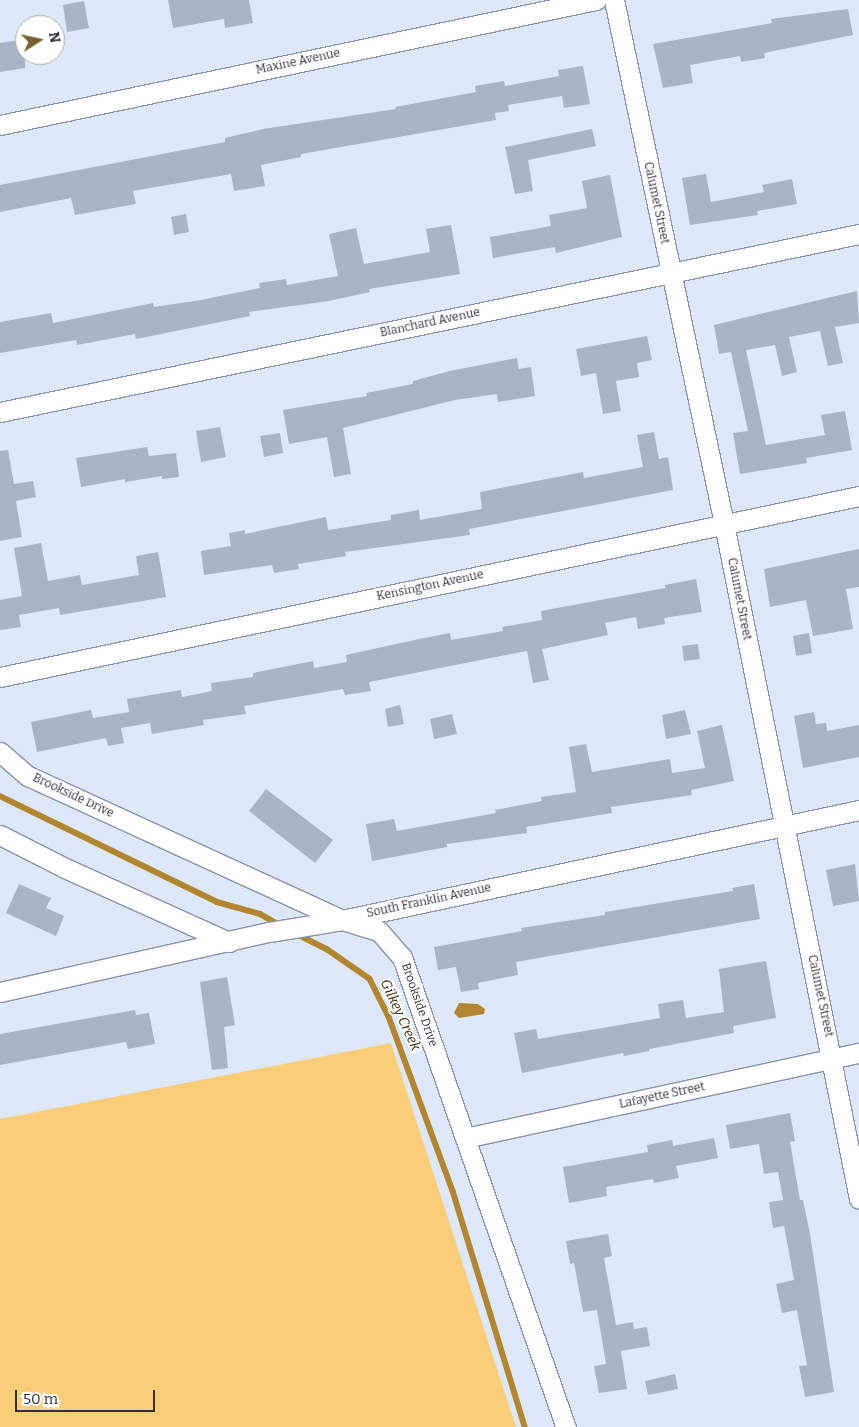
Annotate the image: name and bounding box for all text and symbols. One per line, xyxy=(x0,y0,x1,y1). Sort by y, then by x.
north arrow xyxy=(15,15,65,65)
text: N xyxy=(45,31,64,44)
street label: Maxine Avenue xyxy=(255,46,341,78)
street label: Calumet Street xyxy=(640,161,672,245)
street label: Blanchard Avenue xyxy=(379,305,481,341)
street label: Calumet Street xyxy=(724,557,754,641)
street label: Kensington Avenue xyxy=(375,568,485,604)
street label: Brookside Drive xyxy=(30,771,116,821)
street label: South Franklin Avenue xyxy=(365,881,493,921)
street label: Calumet Street xyxy=(804,954,836,1038)
street label: Brookside Drive xyxy=(398,961,440,1049)
water label: Gilkey Creek xyxy=(376,977,424,1053)
street label: Lafayette Street xyxy=(618,1080,706,1112)
scale bar xyxy=(18,1380,158,1412)
text: 50 m xyxy=(23,1390,58,1408)

